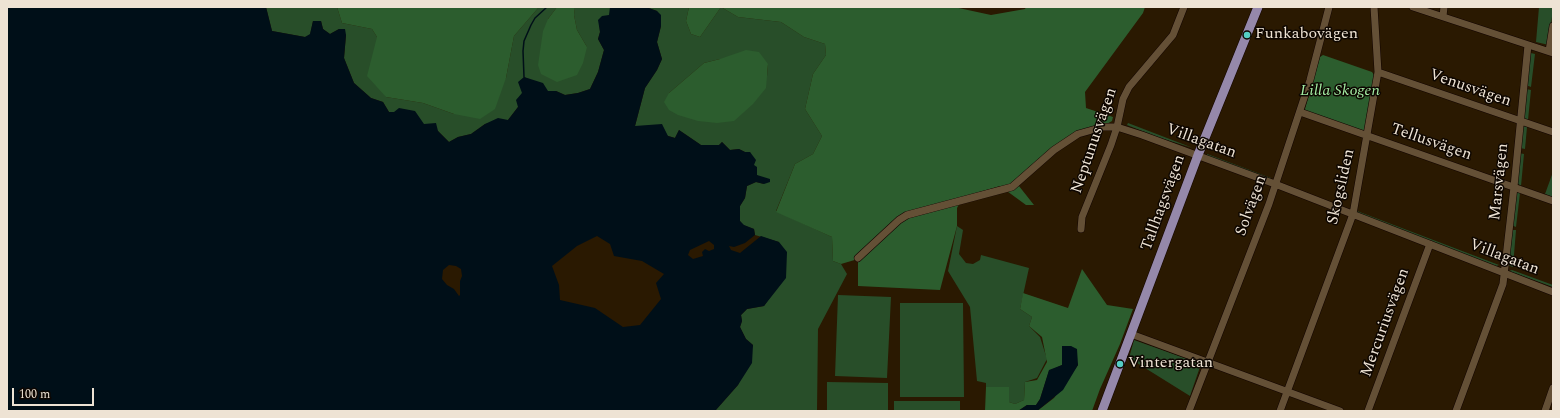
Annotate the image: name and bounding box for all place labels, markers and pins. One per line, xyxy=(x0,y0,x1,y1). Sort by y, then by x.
place label: Funkabovägen xyxy=(1255,25,1358,45)
marker: Funkabovägen xyxy=(1242,30,1252,40)
place label: Vintergatan xyxy=(1128,354,1213,374)
marker: Vintergatan xyxy=(1115,359,1125,369)

